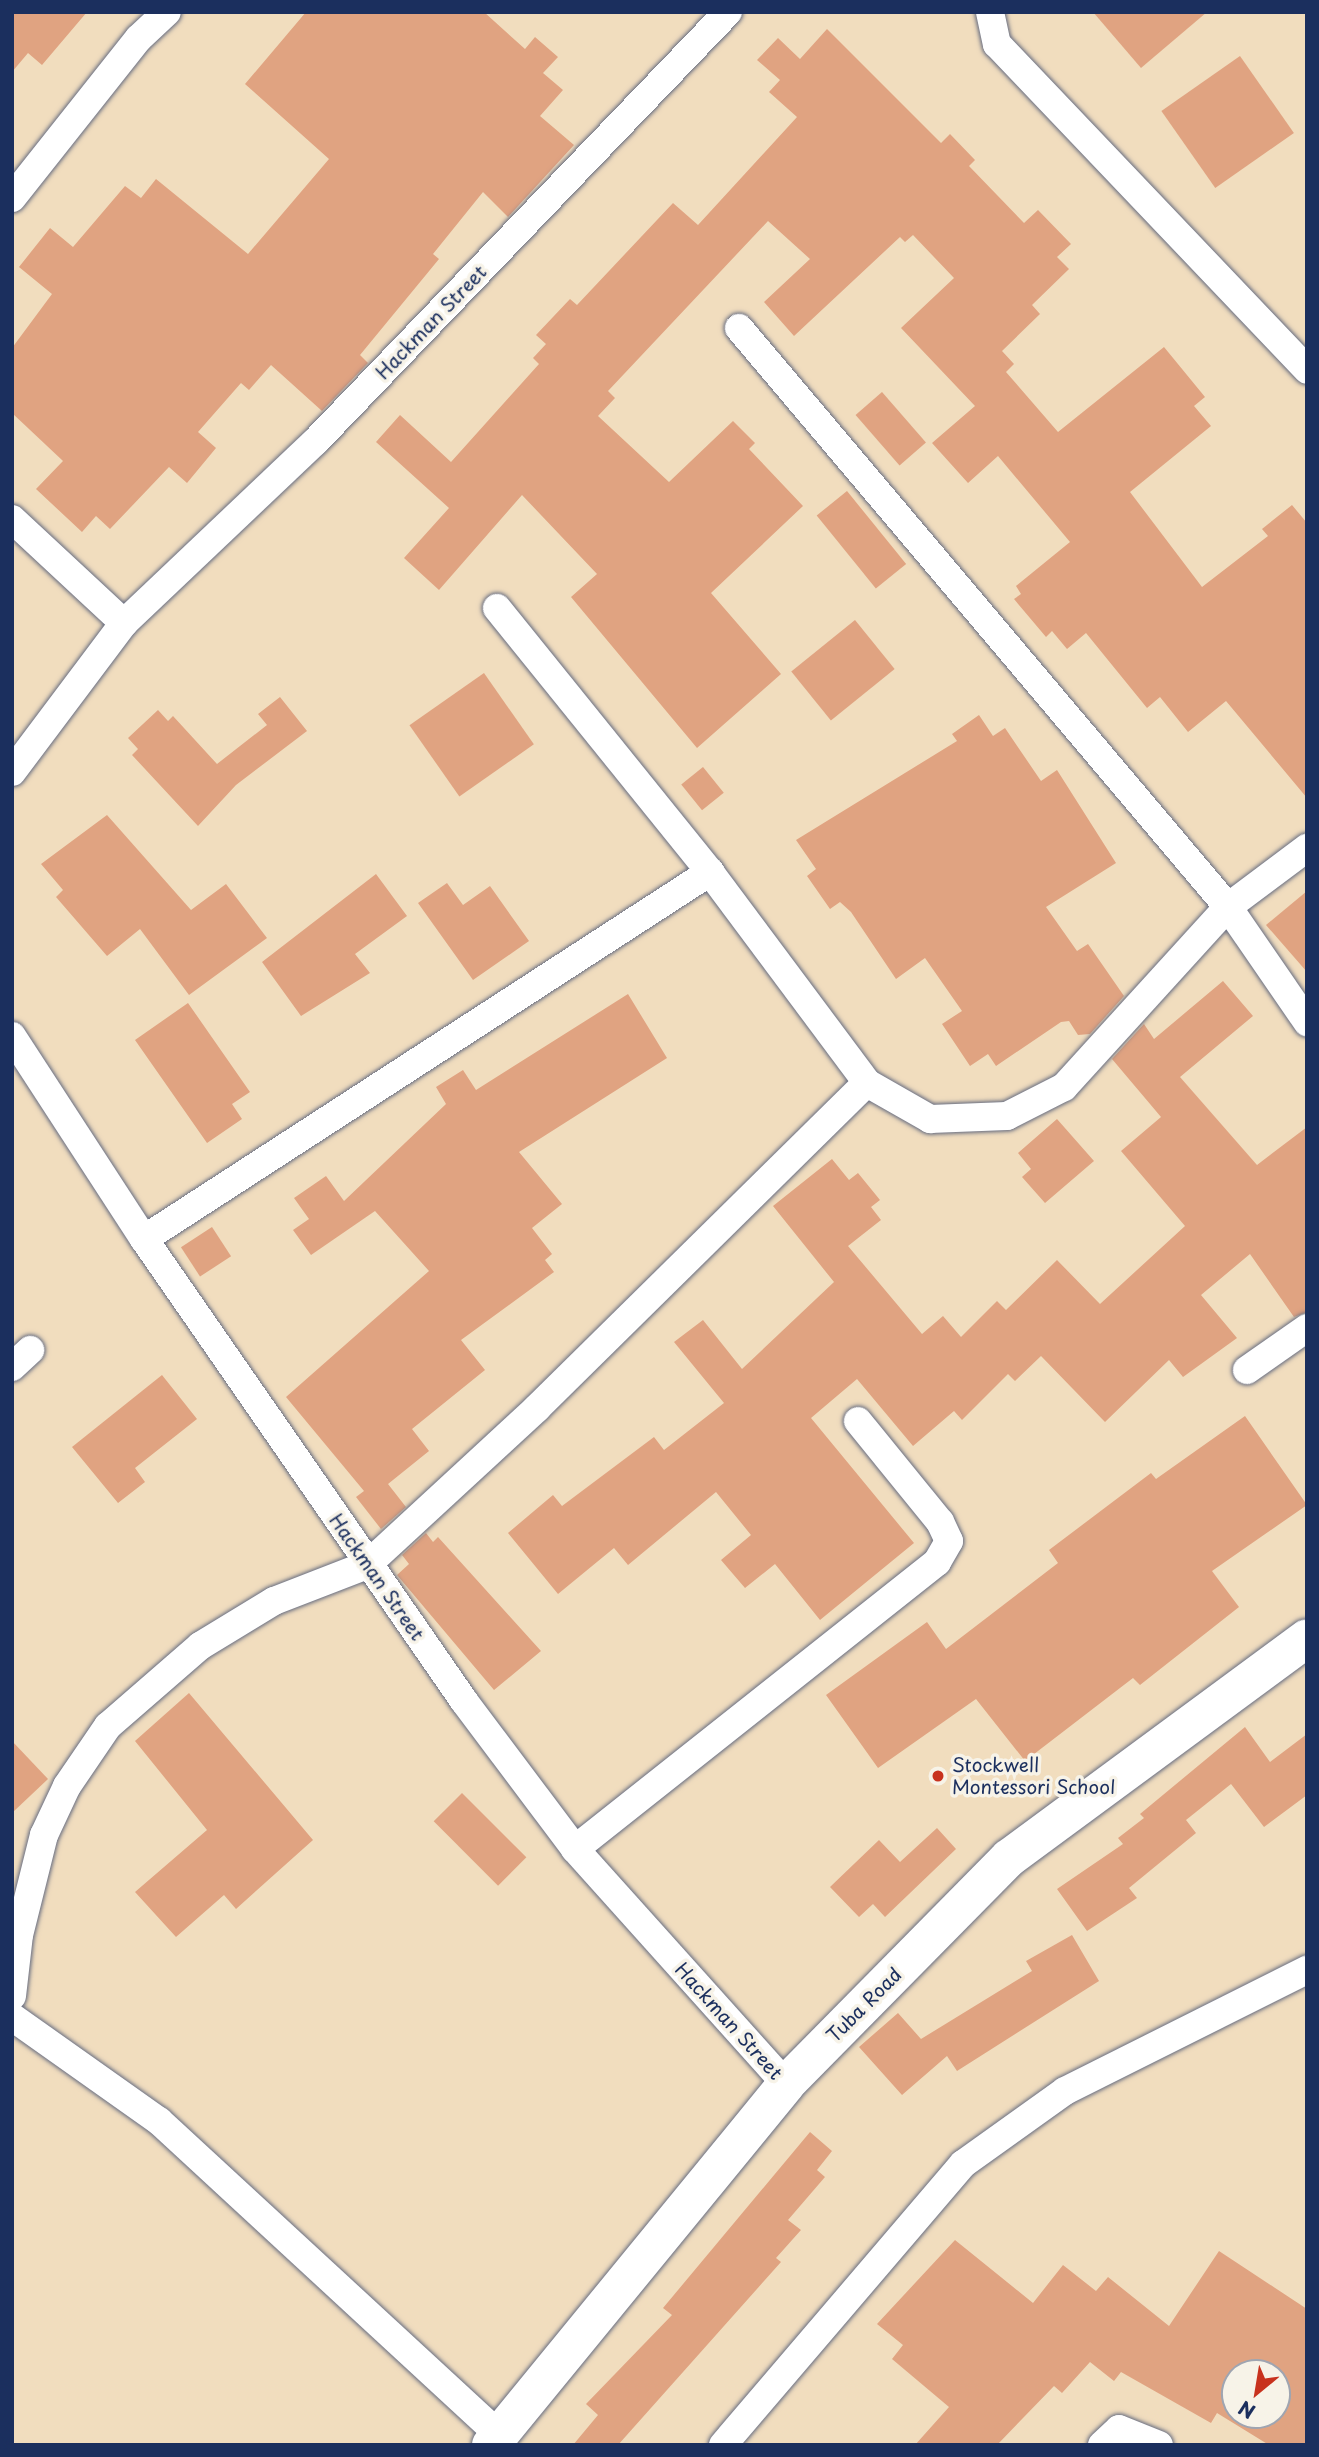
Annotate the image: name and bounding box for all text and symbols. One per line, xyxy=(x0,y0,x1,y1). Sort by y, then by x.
street label: Hackman Street xyxy=(371,260,491,384)
street label: Hackman Street xyxy=(325,1509,429,1645)
place label: Stockwell Montessori School xyxy=(952,1754,1117,1798)
marker: Stockwell Montessori School xyxy=(930,1768,946,1784)
street label: Hackman Street xyxy=(670,1958,788,2084)
street label: Tuba Road xyxy=(822,1963,906,2047)
north arrow xyxy=(1221,2359,1291,2429)
text: N xyxy=(1233,2395,1260,2426)

